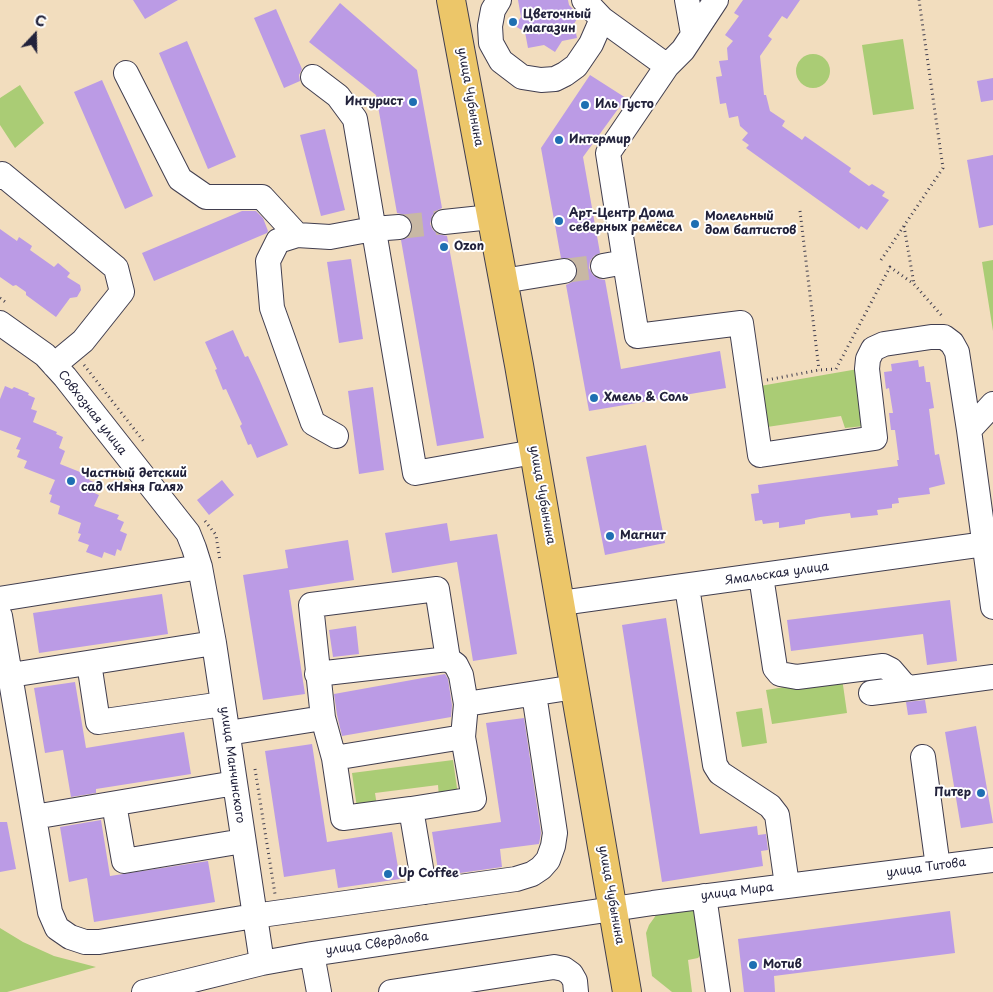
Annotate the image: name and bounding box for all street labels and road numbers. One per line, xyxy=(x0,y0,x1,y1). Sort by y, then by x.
street label: улица Чубынина xyxy=(454,46,486,148)
street label: Совхозная улица xyxy=(55,368,129,458)
street label: улица Чубынина xyxy=(526,444,558,546)
street label: Ямальская улица xyxy=(724,560,830,588)
street label: улица Манчинского xyxy=(217,706,247,824)
street label: улица Чубынина xyxy=(595,844,627,946)
street label: улица Титова xyxy=(885,855,967,881)
street label: улица Мира xyxy=(700,880,774,904)
street label: улица Свердлова xyxy=(325,930,429,958)

